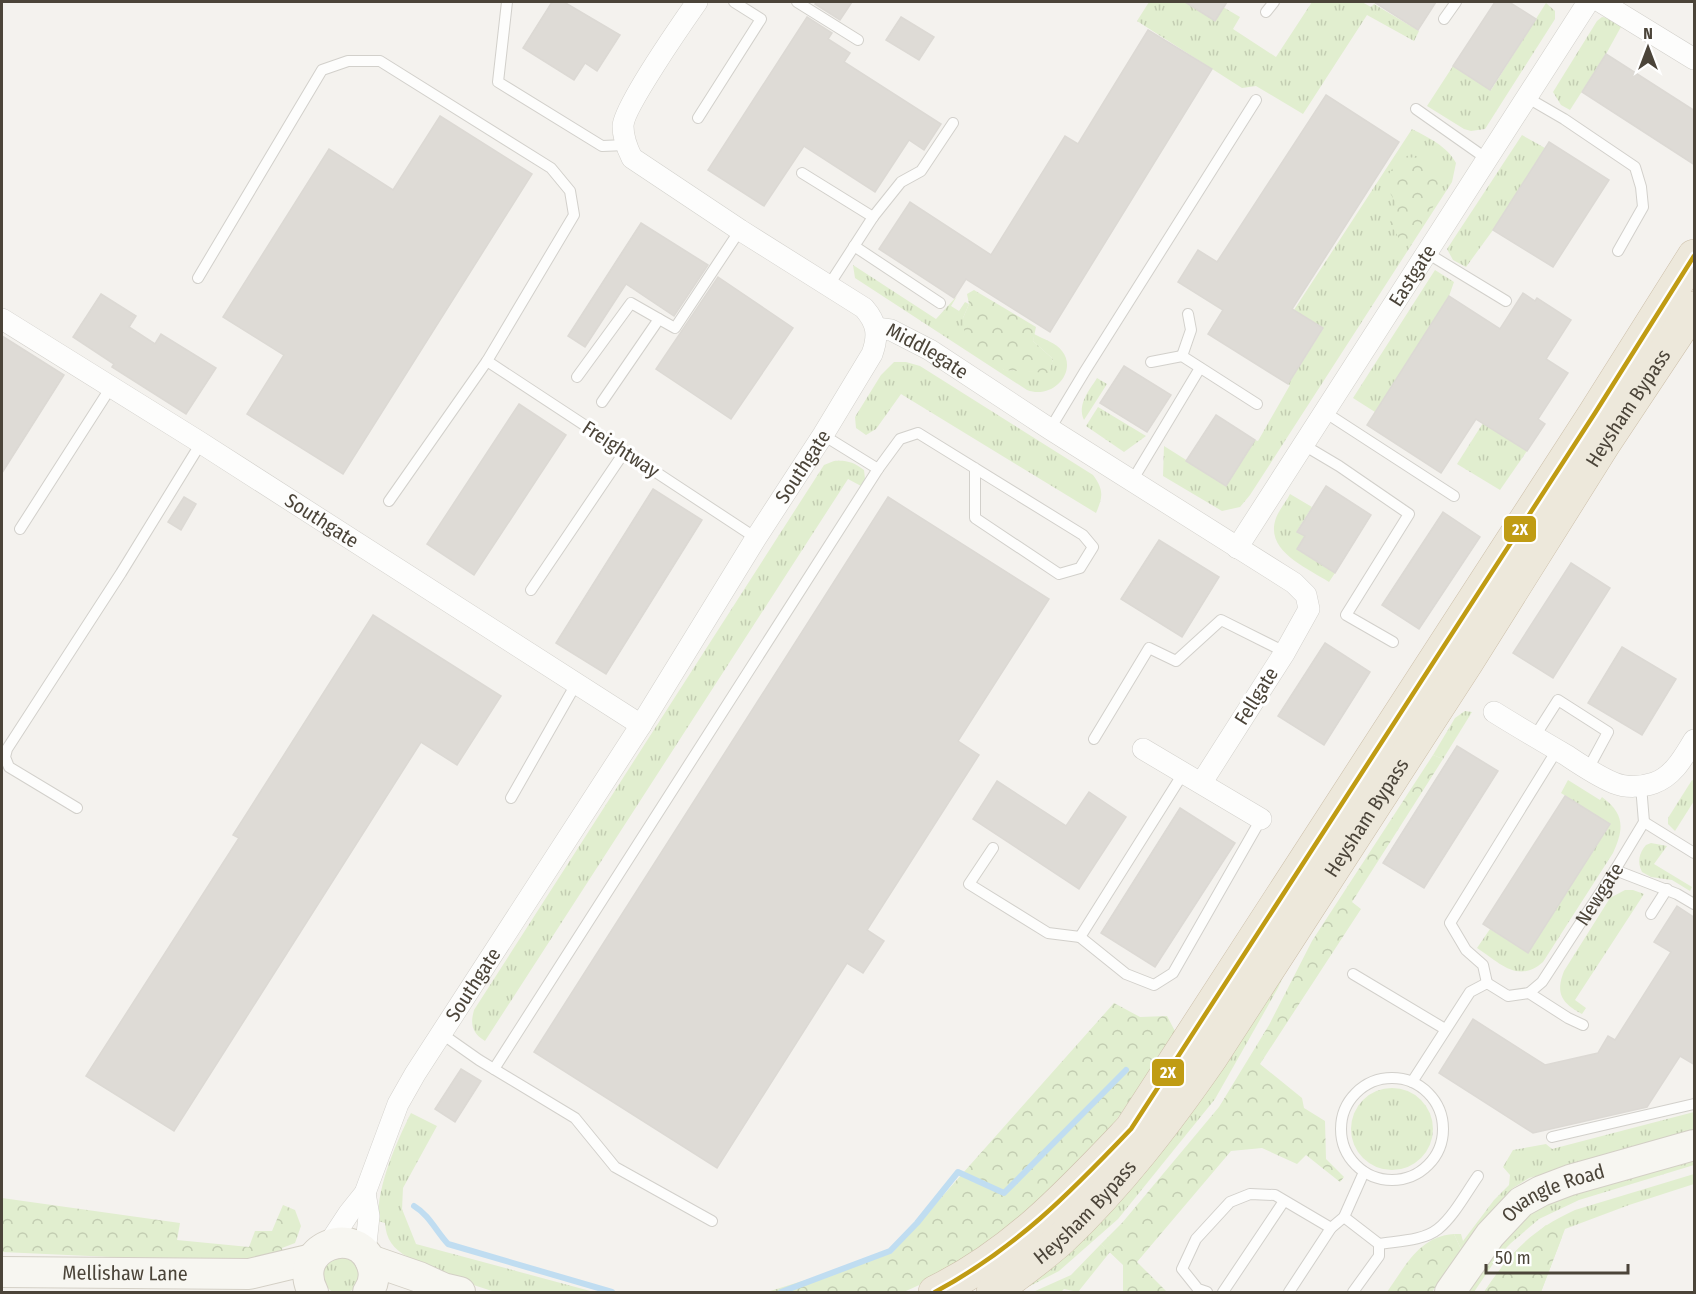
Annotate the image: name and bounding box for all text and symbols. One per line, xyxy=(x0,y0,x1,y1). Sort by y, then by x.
north arrow xyxy=(1618,18,1678,78)
text: N xyxy=(1643,24,1653,43)
street label: Eastgate xyxy=(1384,240,1441,311)
street label: Middlegate xyxy=(882,318,973,384)
street label: Heysham Bypass xyxy=(1580,344,1676,471)
street label: Freightway xyxy=(578,415,664,483)
street label: Southgate xyxy=(770,425,835,508)
street label: Southgate xyxy=(280,488,363,553)
line badge: 2X xyxy=(1503,515,1537,543)
text: 2X xyxy=(1511,520,1528,539)
street label: Fellgate xyxy=(1229,663,1283,729)
street label: Heysham Bypass xyxy=(1319,754,1414,881)
street label: Newgate xyxy=(1570,858,1629,930)
street label: Southgate xyxy=(440,943,506,1026)
line badge: 2X xyxy=(1151,1058,1185,1087)
text: 2X xyxy=(1159,1063,1176,1082)
street label: Heysham Bypass xyxy=(1029,1155,1141,1269)
street label: Ovangle Road xyxy=(1496,1159,1607,1227)
scale bar xyxy=(1486,1237,1628,1275)
text: 50 m xyxy=(1495,1247,1531,1269)
street label: Mellishaw Lane xyxy=(62,1260,188,1286)

